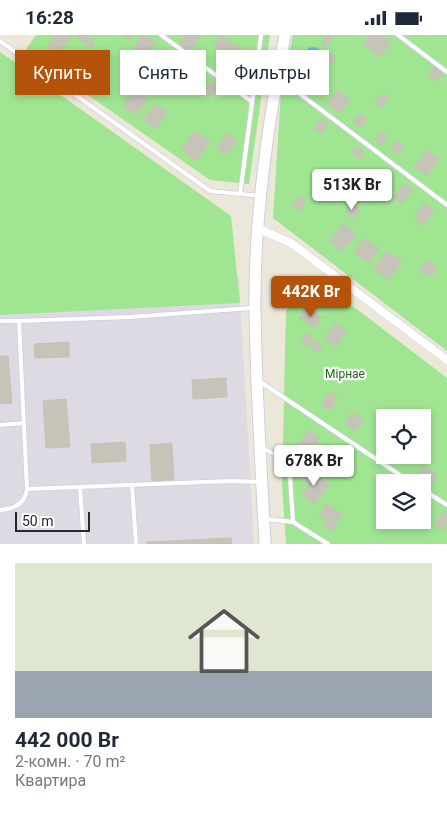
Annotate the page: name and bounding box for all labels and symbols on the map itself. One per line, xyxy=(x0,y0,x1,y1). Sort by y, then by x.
pin: 513K Br xyxy=(306,169,398,211)
pin: 442K Br xyxy=(265,275,357,318)
park label: Мірнае xyxy=(325,367,365,381)
pin: 678K Br xyxy=(268,445,360,487)
scale bar xyxy=(15,509,90,532)

